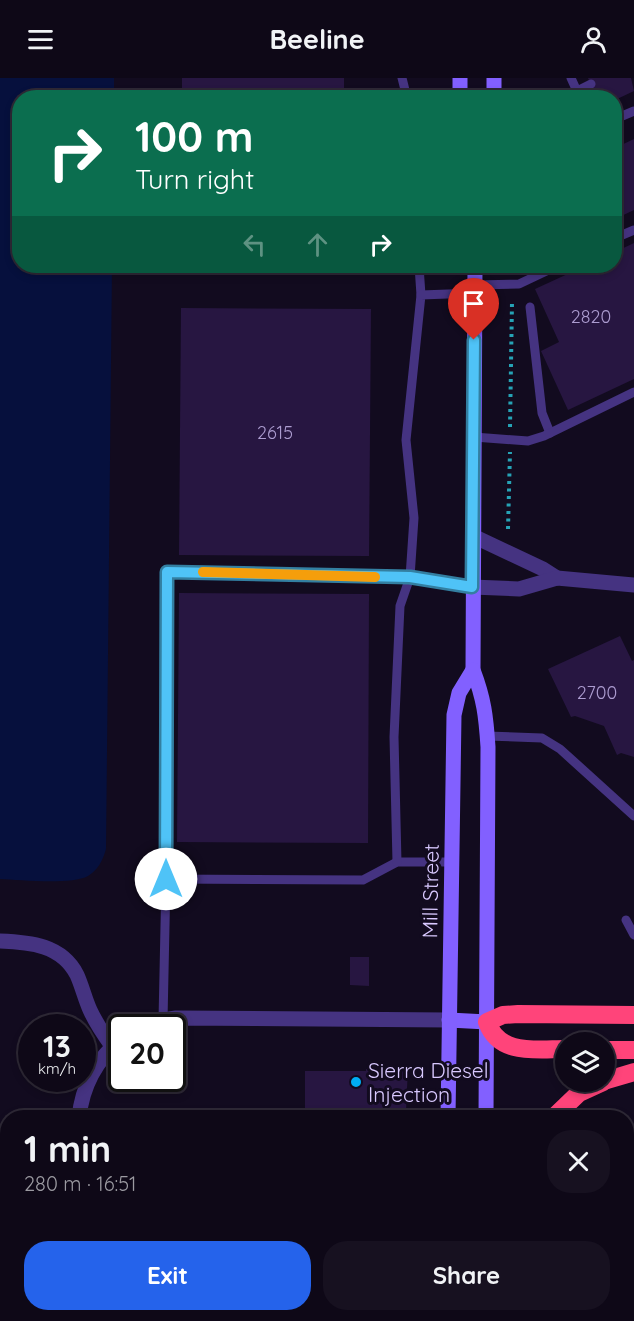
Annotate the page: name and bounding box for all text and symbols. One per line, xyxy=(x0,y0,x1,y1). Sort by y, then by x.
text: Beeline xyxy=(269,22,365,56)
icon: menu xyxy=(24,23,57,56)
icon: person xyxy=(577,23,610,56)
text: 100 m xyxy=(135,110,253,163)
icon: right xyxy=(36,114,114,192)
text: Turn right xyxy=(135,162,254,196)
icon: left xyxy=(238,228,271,261)
icon: ahead xyxy=(301,228,334,261)
icon: right xyxy=(364,228,397,261)
pin xyxy=(448,278,499,340)
icon: arrive xyxy=(457,287,490,320)
house number: 2820 xyxy=(571,305,611,328)
house number: 2615 xyxy=(257,421,293,444)
house number: 2700 xyxy=(577,681,617,704)
street label: Mill Street xyxy=(416,843,444,939)
position arrow xyxy=(134,847,198,911)
speed limit sign: 20 xyxy=(108,1014,186,1092)
text: 13 xyxy=(43,1027,71,1065)
map controls xyxy=(555,1032,615,1092)
button: layers xyxy=(555,1032,615,1092)
place label: Sierra Diesel Injection xyxy=(368,1057,489,1107)
text: km/h xyxy=(38,1059,76,1078)
marker: Sierra Diesel Injection xyxy=(349,1075,363,1089)
text: 1 min xyxy=(24,1126,111,1171)
button: close xyxy=(547,1130,610,1193)
text: 280 m · 16:51 xyxy=(24,1171,137,1196)
button: Exit xyxy=(24,1241,311,1310)
button: Share xyxy=(323,1241,610,1310)

